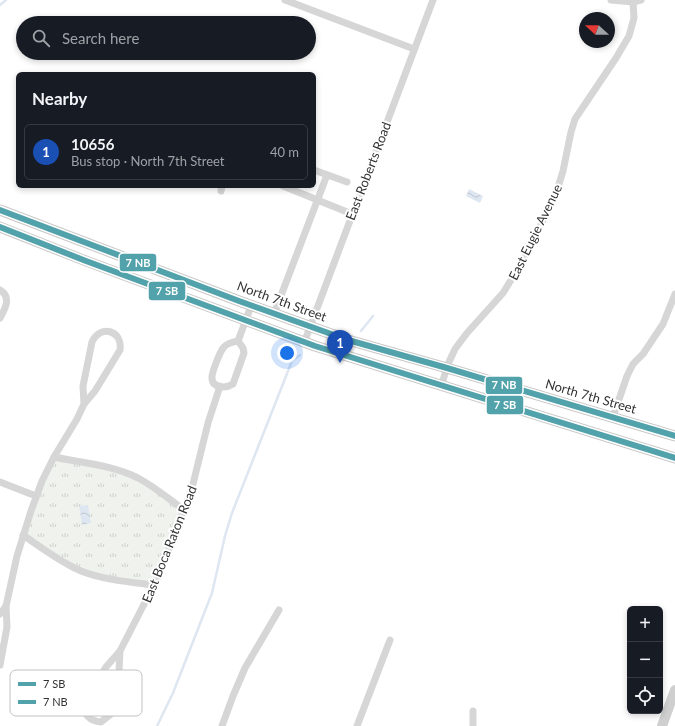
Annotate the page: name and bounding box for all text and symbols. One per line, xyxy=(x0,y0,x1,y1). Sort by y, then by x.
north arrow xyxy=(579,12,615,48)
search box xyxy=(16,16,316,60)
icon: search xyxy=(30,27,52,49)
text: Search here xyxy=(62,29,139,47)
text: Nearby xyxy=(32,88,87,109)
street label: East Roberts Road xyxy=(342,120,394,222)
text: 10656 xyxy=(71,135,115,153)
text: 1 xyxy=(42,144,50,160)
text: 40 m xyxy=(270,144,299,160)
text: Bus stop · North 7th Street xyxy=(71,153,225,169)
street label: East Eugie Avenue xyxy=(505,181,565,283)
line badge: 7 NB xyxy=(119,253,157,272)
text: 7 NB xyxy=(126,256,150,269)
street label: North 7th Street xyxy=(235,277,329,325)
line badge: 7 SB xyxy=(148,281,186,301)
text: 7 SB xyxy=(156,284,178,297)
pin: 1 xyxy=(327,330,353,363)
your location xyxy=(277,343,297,363)
street label: North 7th Street xyxy=(544,375,639,417)
line badge: 7 NB xyxy=(485,376,523,395)
text: 7 NB xyxy=(492,378,516,391)
line badge: 7 SB xyxy=(486,395,524,415)
text: 7 SB xyxy=(494,398,516,411)
street label: East Boca Raton Road xyxy=(138,483,200,605)
map controls xyxy=(627,606,663,714)
button: + xyxy=(627,606,663,642)
button: − xyxy=(627,642,663,678)
legend xyxy=(10,670,142,716)
text: 7 SB xyxy=(43,677,65,690)
button: locate xyxy=(627,678,663,714)
text: 7 NB xyxy=(43,695,68,708)

